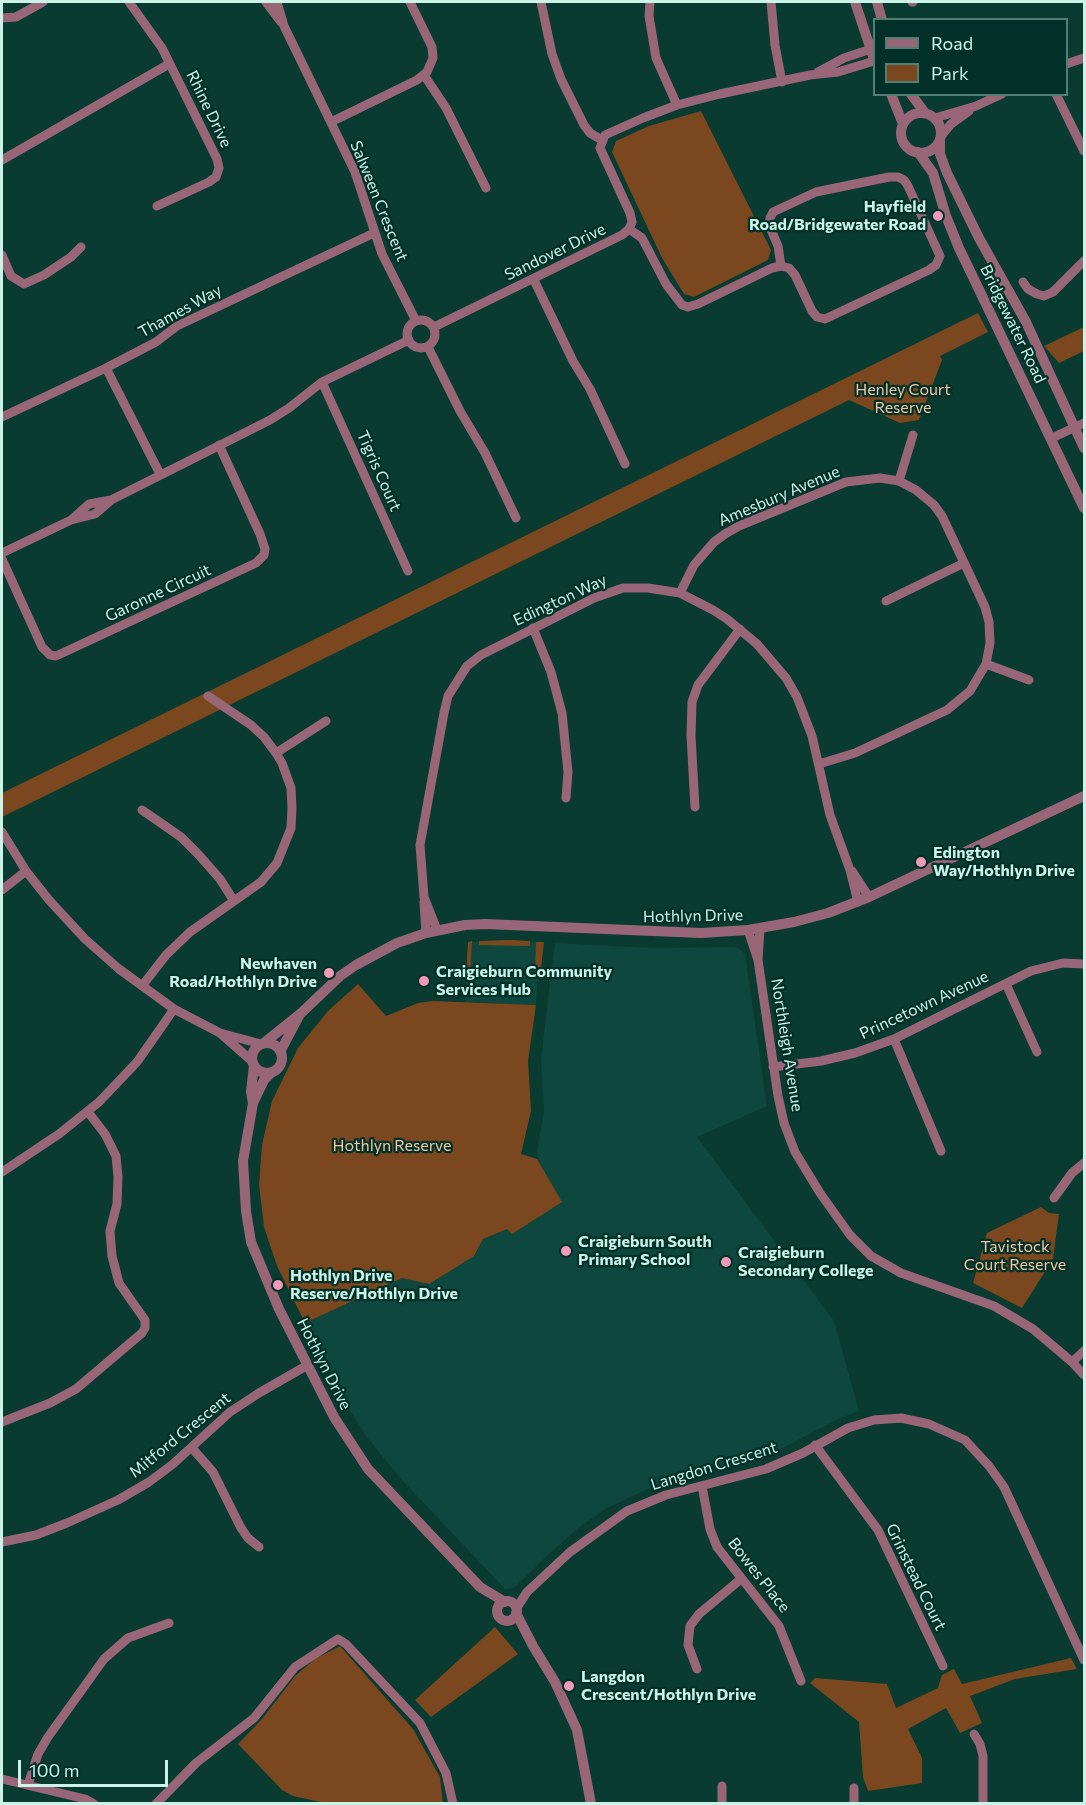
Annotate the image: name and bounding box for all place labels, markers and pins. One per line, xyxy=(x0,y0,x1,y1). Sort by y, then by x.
place label: Hayfield Road/Bridgewater Road xyxy=(749,197,926,235)
marker: Hayfield Road/Bridgewater Road xyxy=(931,209,945,223)
place label: Edington Way/Hothlyn Drive xyxy=(933,843,1075,881)
marker: Edington Way/Hothlyn Drive xyxy=(914,855,928,869)
place label: Newhaven Road/Hothlyn Drive xyxy=(169,954,317,992)
place label: Craigieburn Community Services Hub xyxy=(436,962,612,1000)
marker: Newhaven Road/Hothlyn Drive xyxy=(322,966,336,980)
marker: Craigieburn Community Services Hub xyxy=(417,974,431,988)
place label: Craigieburn South Primary School xyxy=(578,1232,712,1270)
place label: Craigieburn Secondary College xyxy=(738,1243,874,1281)
marker: Craigieburn South Primary School xyxy=(559,1244,573,1258)
marker: Craigieburn Secondary College xyxy=(719,1255,733,1269)
place label: Hothlyn Drive Reserve/Hothlyn Drive xyxy=(290,1266,458,1304)
marker: Hothlyn Drive Reserve/Hothlyn Drive xyxy=(271,1278,285,1292)
place label: Langdon Crescent/Hothlyn Drive xyxy=(581,1667,756,1705)
marker: Langdon Crescent/Hothlyn Drive xyxy=(562,1679,576,1693)

